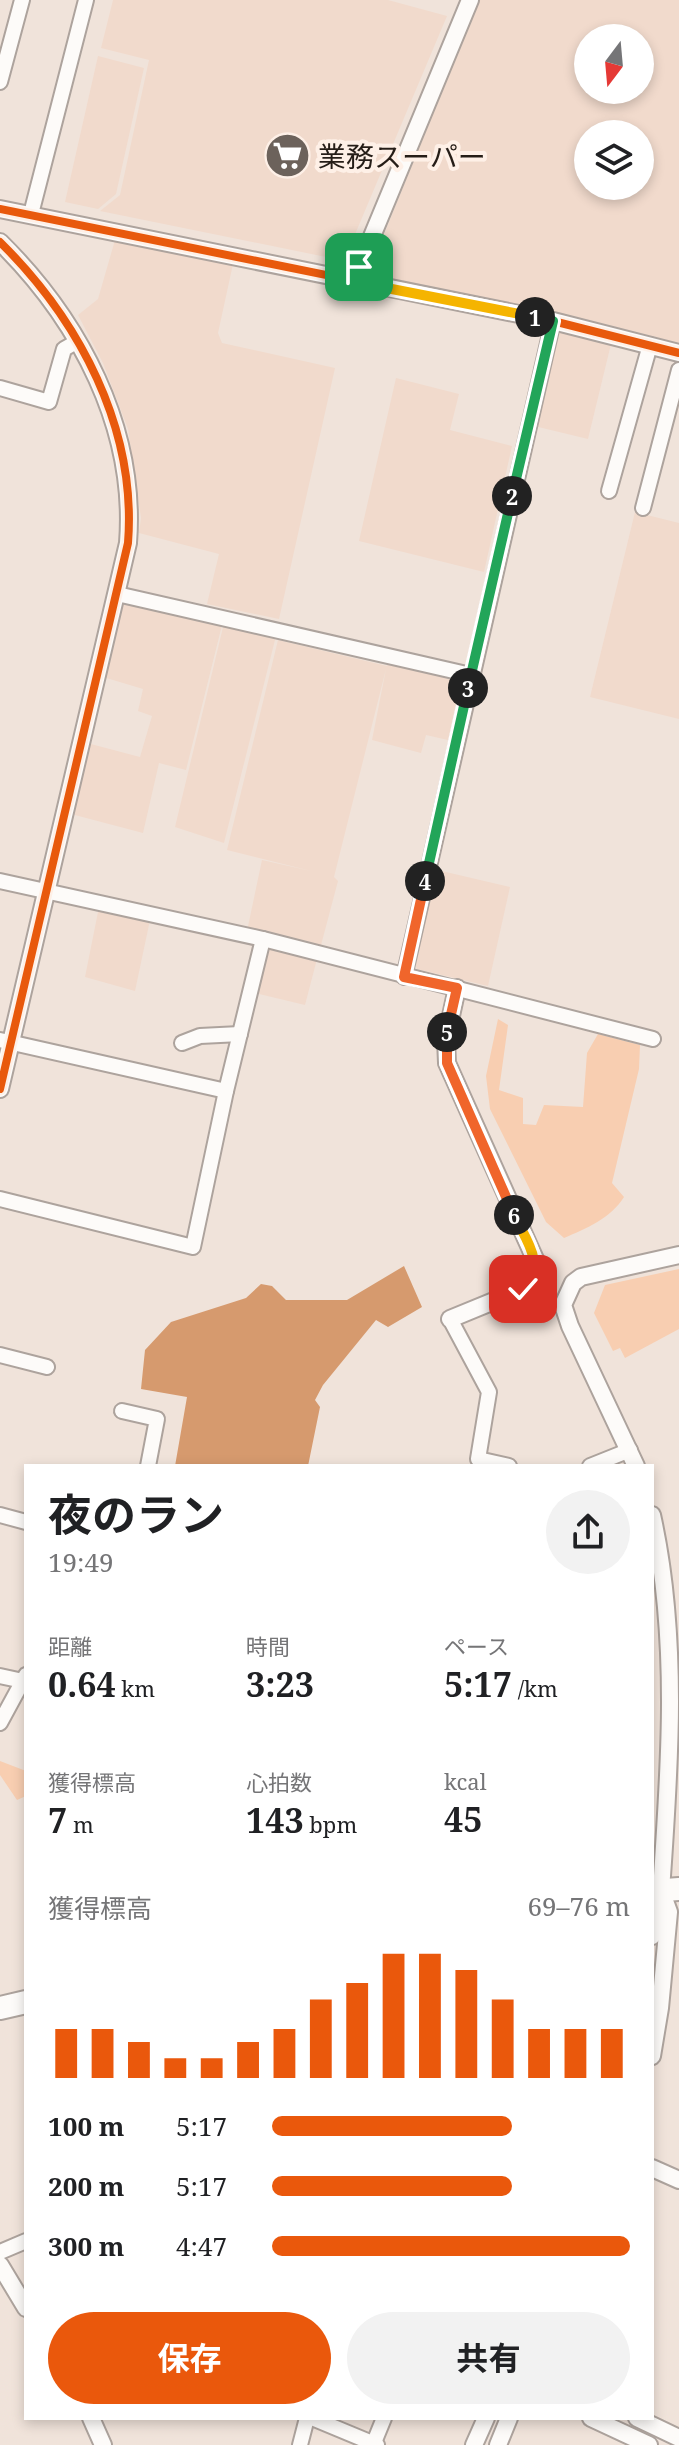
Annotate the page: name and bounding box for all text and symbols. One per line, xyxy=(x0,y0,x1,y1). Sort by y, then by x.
north arrow xyxy=(574,24,654,104)
map controls xyxy=(574,24,654,200)
button: layers xyxy=(574,120,654,200)
supermarket icon: 業務スーパー xyxy=(263,132,311,180)
place label: 業務スーパー xyxy=(318,137,486,175)
pin xyxy=(325,233,393,301)
icon: arrive xyxy=(337,245,381,289)
pin: 1 xyxy=(515,297,555,337)
text: 1 xyxy=(529,302,541,332)
pin: 2 xyxy=(492,476,532,516)
text: 2 xyxy=(506,481,518,511)
pin: 3 xyxy=(448,668,488,708)
text: 3 xyxy=(462,673,474,703)
pin: 4 xyxy=(405,861,445,901)
text: 4 xyxy=(419,866,431,896)
pin: 5 xyxy=(427,1012,467,1052)
text: 5 xyxy=(441,1017,453,1047)
pin: 6 xyxy=(494,1195,534,1235)
text: 6 xyxy=(508,1200,520,1230)
pin xyxy=(489,1255,557,1323)
icon: check xyxy=(501,1267,545,1311)
text: 夜のラン xyxy=(48,1484,224,1544)
button: share xyxy=(546,1490,630,1574)
text: 19:49 xyxy=(48,1544,114,1580)
text: 距離 xyxy=(48,1631,92,1661)
text: 時間 xyxy=(246,1631,290,1661)
text: ペース xyxy=(444,1631,509,1661)
text: 0.64 xyxy=(48,1661,116,1707)
text: 3:23 xyxy=(246,1661,314,1707)
text: 5:17 xyxy=(444,1661,512,1707)
text: km xyxy=(116,1673,155,1703)
text: /km xyxy=(512,1673,558,1703)
text: kcal xyxy=(444,1766,486,1796)
text: 獲得標高 xyxy=(48,1767,136,1797)
text: 心拍数 xyxy=(246,1767,312,1797)
text: 45 xyxy=(444,1796,482,1842)
text: 7 xyxy=(48,1797,67,1843)
text: 143 xyxy=(246,1797,304,1843)
text: m xyxy=(67,1809,94,1839)
text: bpm xyxy=(304,1809,357,1839)
text: 69–76 m xyxy=(528,1888,630,1924)
text: 獲得標高 xyxy=(48,1890,152,1926)
text: 100 m xyxy=(48,2108,124,2144)
text: 5:17 xyxy=(176,2108,227,2144)
text: 200 m xyxy=(48,2168,124,2204)
text: 5:17 xyxy=(176,2168,227,2204)
text: 300 m xyxy=(48,2228,124,2264)
text: 4:47 xyxy=(176,2228,227,2264)
button: 保存 xyxy=(48,2312,331,2404)
button: 共有 xyxy=(347,2312,630,2404)

